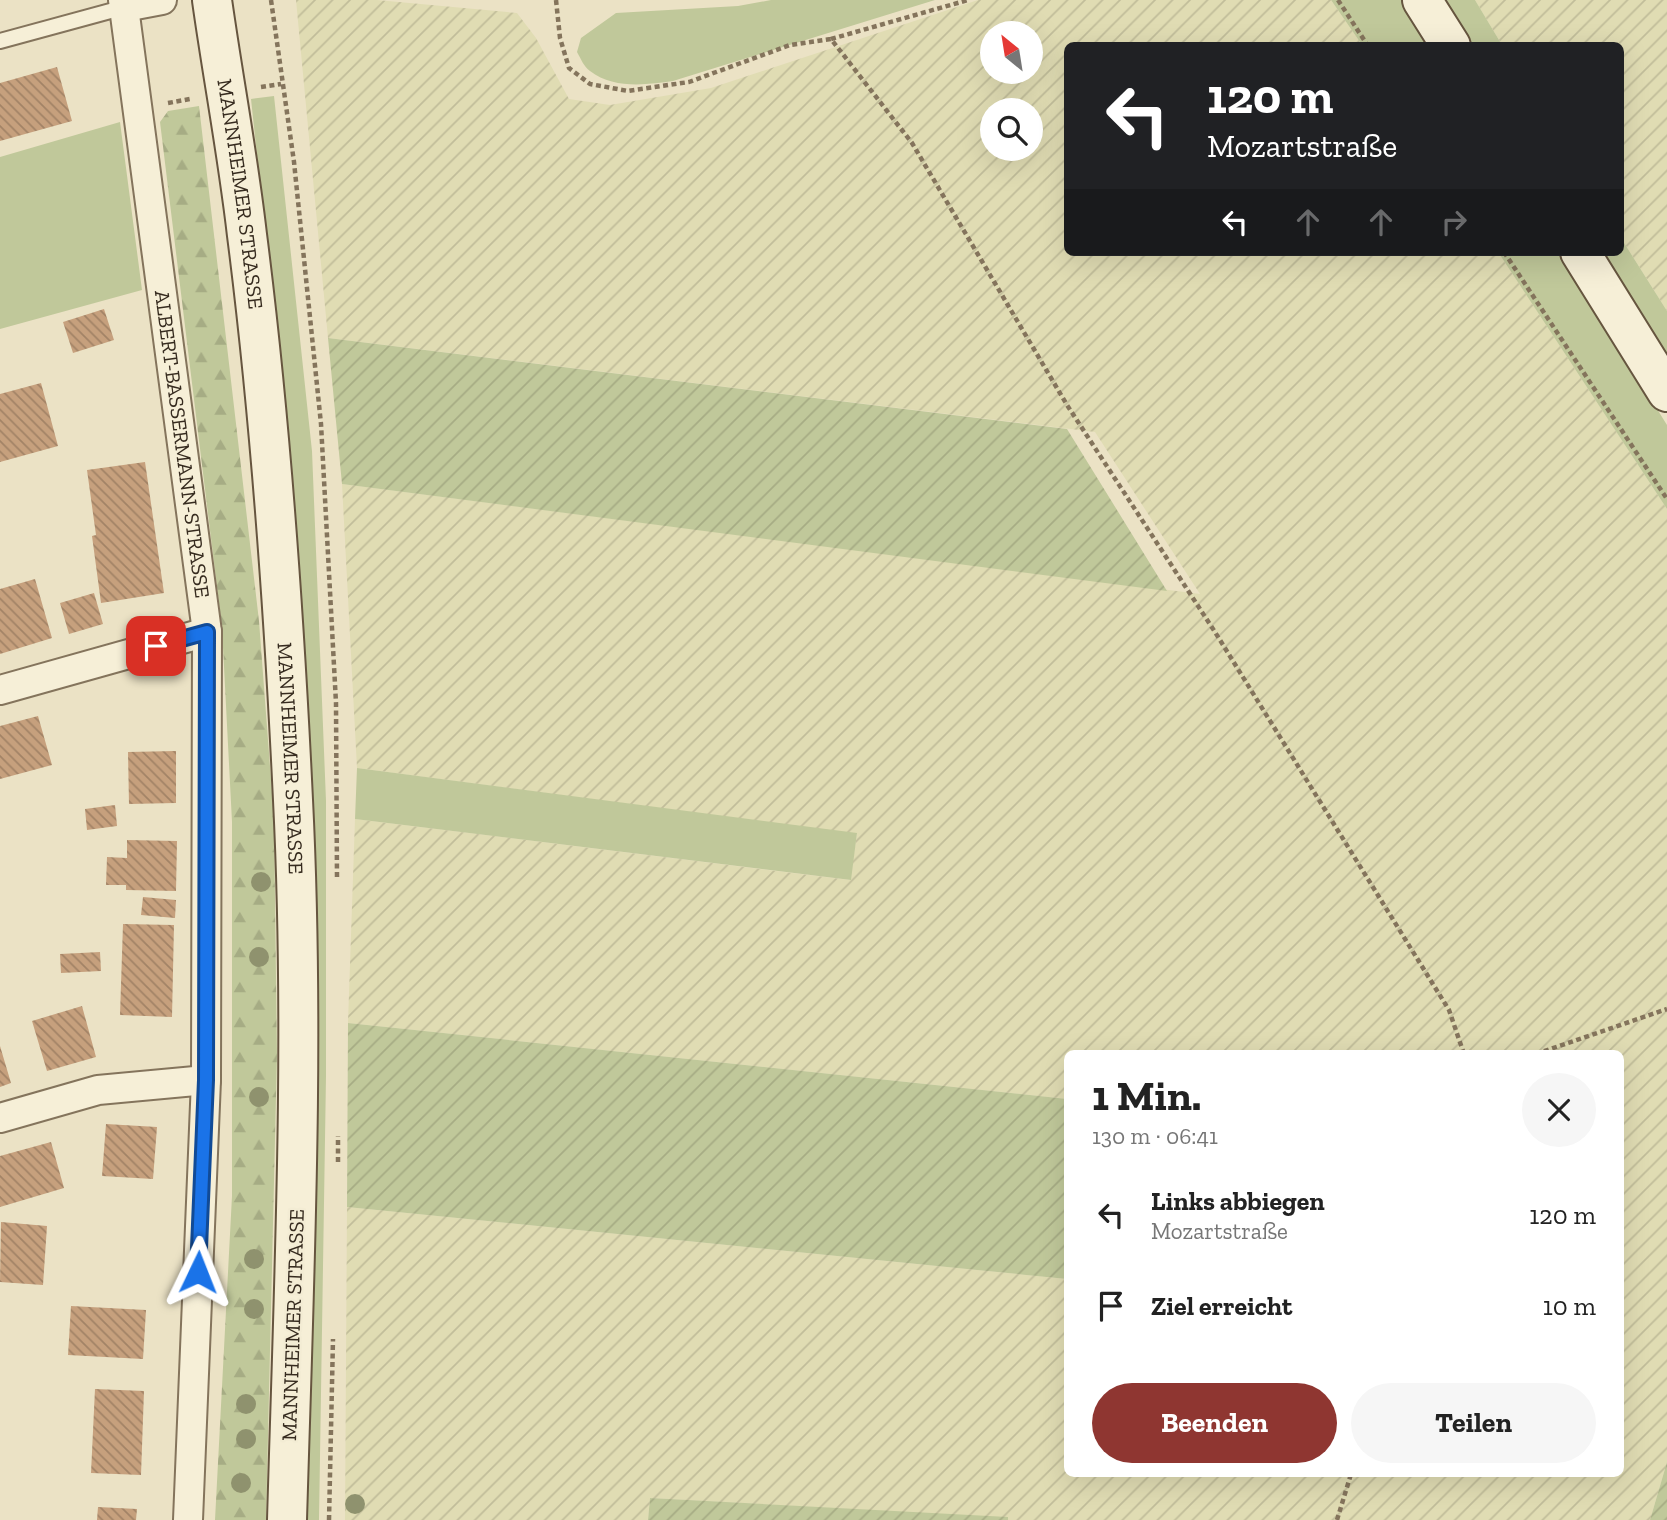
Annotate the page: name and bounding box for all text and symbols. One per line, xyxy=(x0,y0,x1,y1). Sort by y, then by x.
north arrow xyxy=(980,21,1043,84)
map controls xyxy=(980,21,1043,161)
text: 120 m xyxy=(1207,67,1333,126)
icon: left xyxy=(1092,70,1183,161)
street label: MANNHEIMER STRASSE xyxy=(212,77,269,310)
button: search xyxy=(980,98,1043,161)
text: Mozartstraße xyxy=(1207,127,1397,165)
icon: left xyxy=(1216,203,1254,241)
icon: ahead xyxy=(1289,203,1327,241)
icon: ahead xyxy=(1362,203,1400,241)
icon: right xyxy=(1435,203,1473,241)
street label: ALBERT-BASSERMANN-STRASSE xyxy=(150,289,215,600)
pin xyxy=(126,616,186,676)
icon: arrive xyxy=(137,627,175,665)
street label: MANNHEIMER STRASSE xyxy=(272,642,309,875)
text: 1 Min. xyxy=(1092,1070,1201,1121)
button: close xyxy=(1522,1073,1596,1147)
text: 130 m · 06:41 xyxy=(1092,1122,1218,1150)
text: Links abbiegen xyxy=(1151,1185,1325,1217)
icon: left xyxy=(1092,1196,1130,1234)
text: 120 m xyxy=(1529,1199,1596,1231)
street label: MANNHEIMER STRASSE xyxy=(276,1209,309,1441)
text: Mozartstraße xyxy=(1151,1217,1288,1245)
position arrow xyxy=(161,1235,235,1309)
icon: arrive xyxy=(1092,1287,1130,1325)
text: Ziel erreicht xyxy=(1151,1290,1292,1322)
text: 10 m xyxy=(1543,1290,1596,1322)
button: Beenden xyxy=(1092,1383,1337,1463)
button: Teilen xyxy=(1351,1383,1596,1463)

